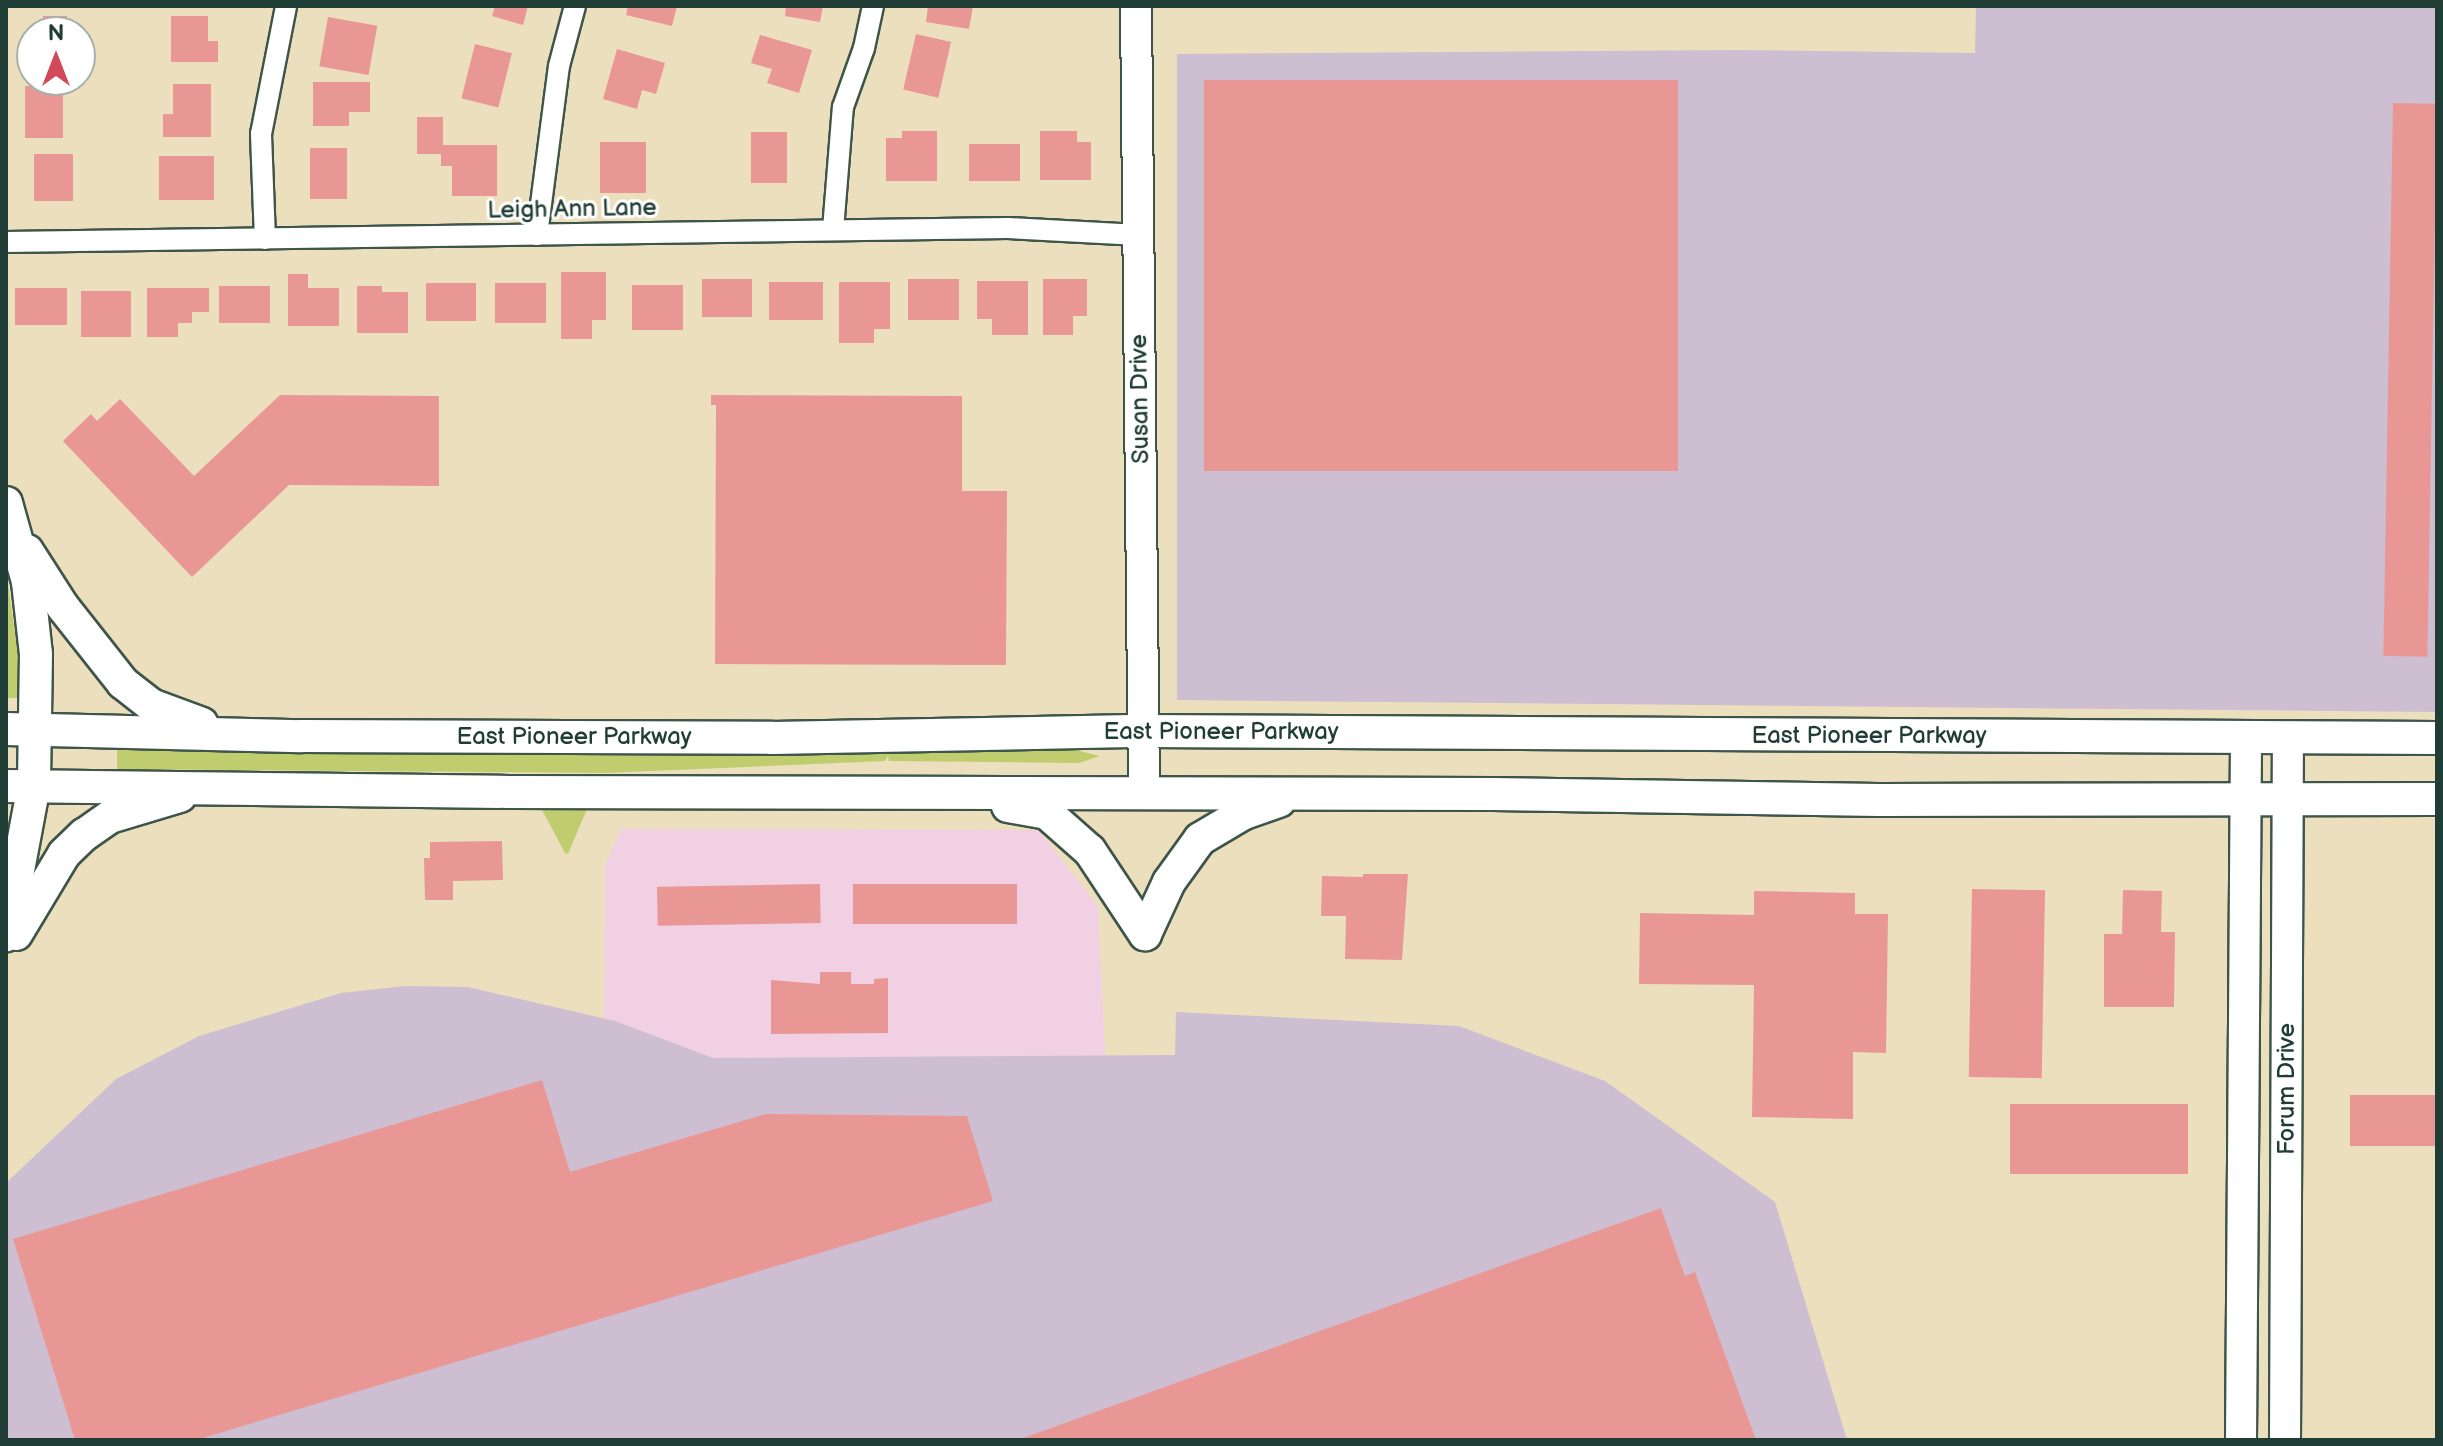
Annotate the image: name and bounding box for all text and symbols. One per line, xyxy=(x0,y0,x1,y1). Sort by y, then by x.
north arrow xyxy=(16,16,96,96)
text: N xyxy=(48,20,64,47)
street label: Leigh Ann Lane xyxy=(487,193,657,225)
street label: Susan Drive xyxy=(1124,334,1156,464)
street label: East Pioneer Parkway xyxy=(1103,718,1339,746)
street label: East Pioneer Parkway xyxy=(1751,722,1987,750)
street label: East Pioneer Parkway xyxy=(456,723,692,751)
street label: Forum Drive xyxy=(2273,1023,2301,1155)

